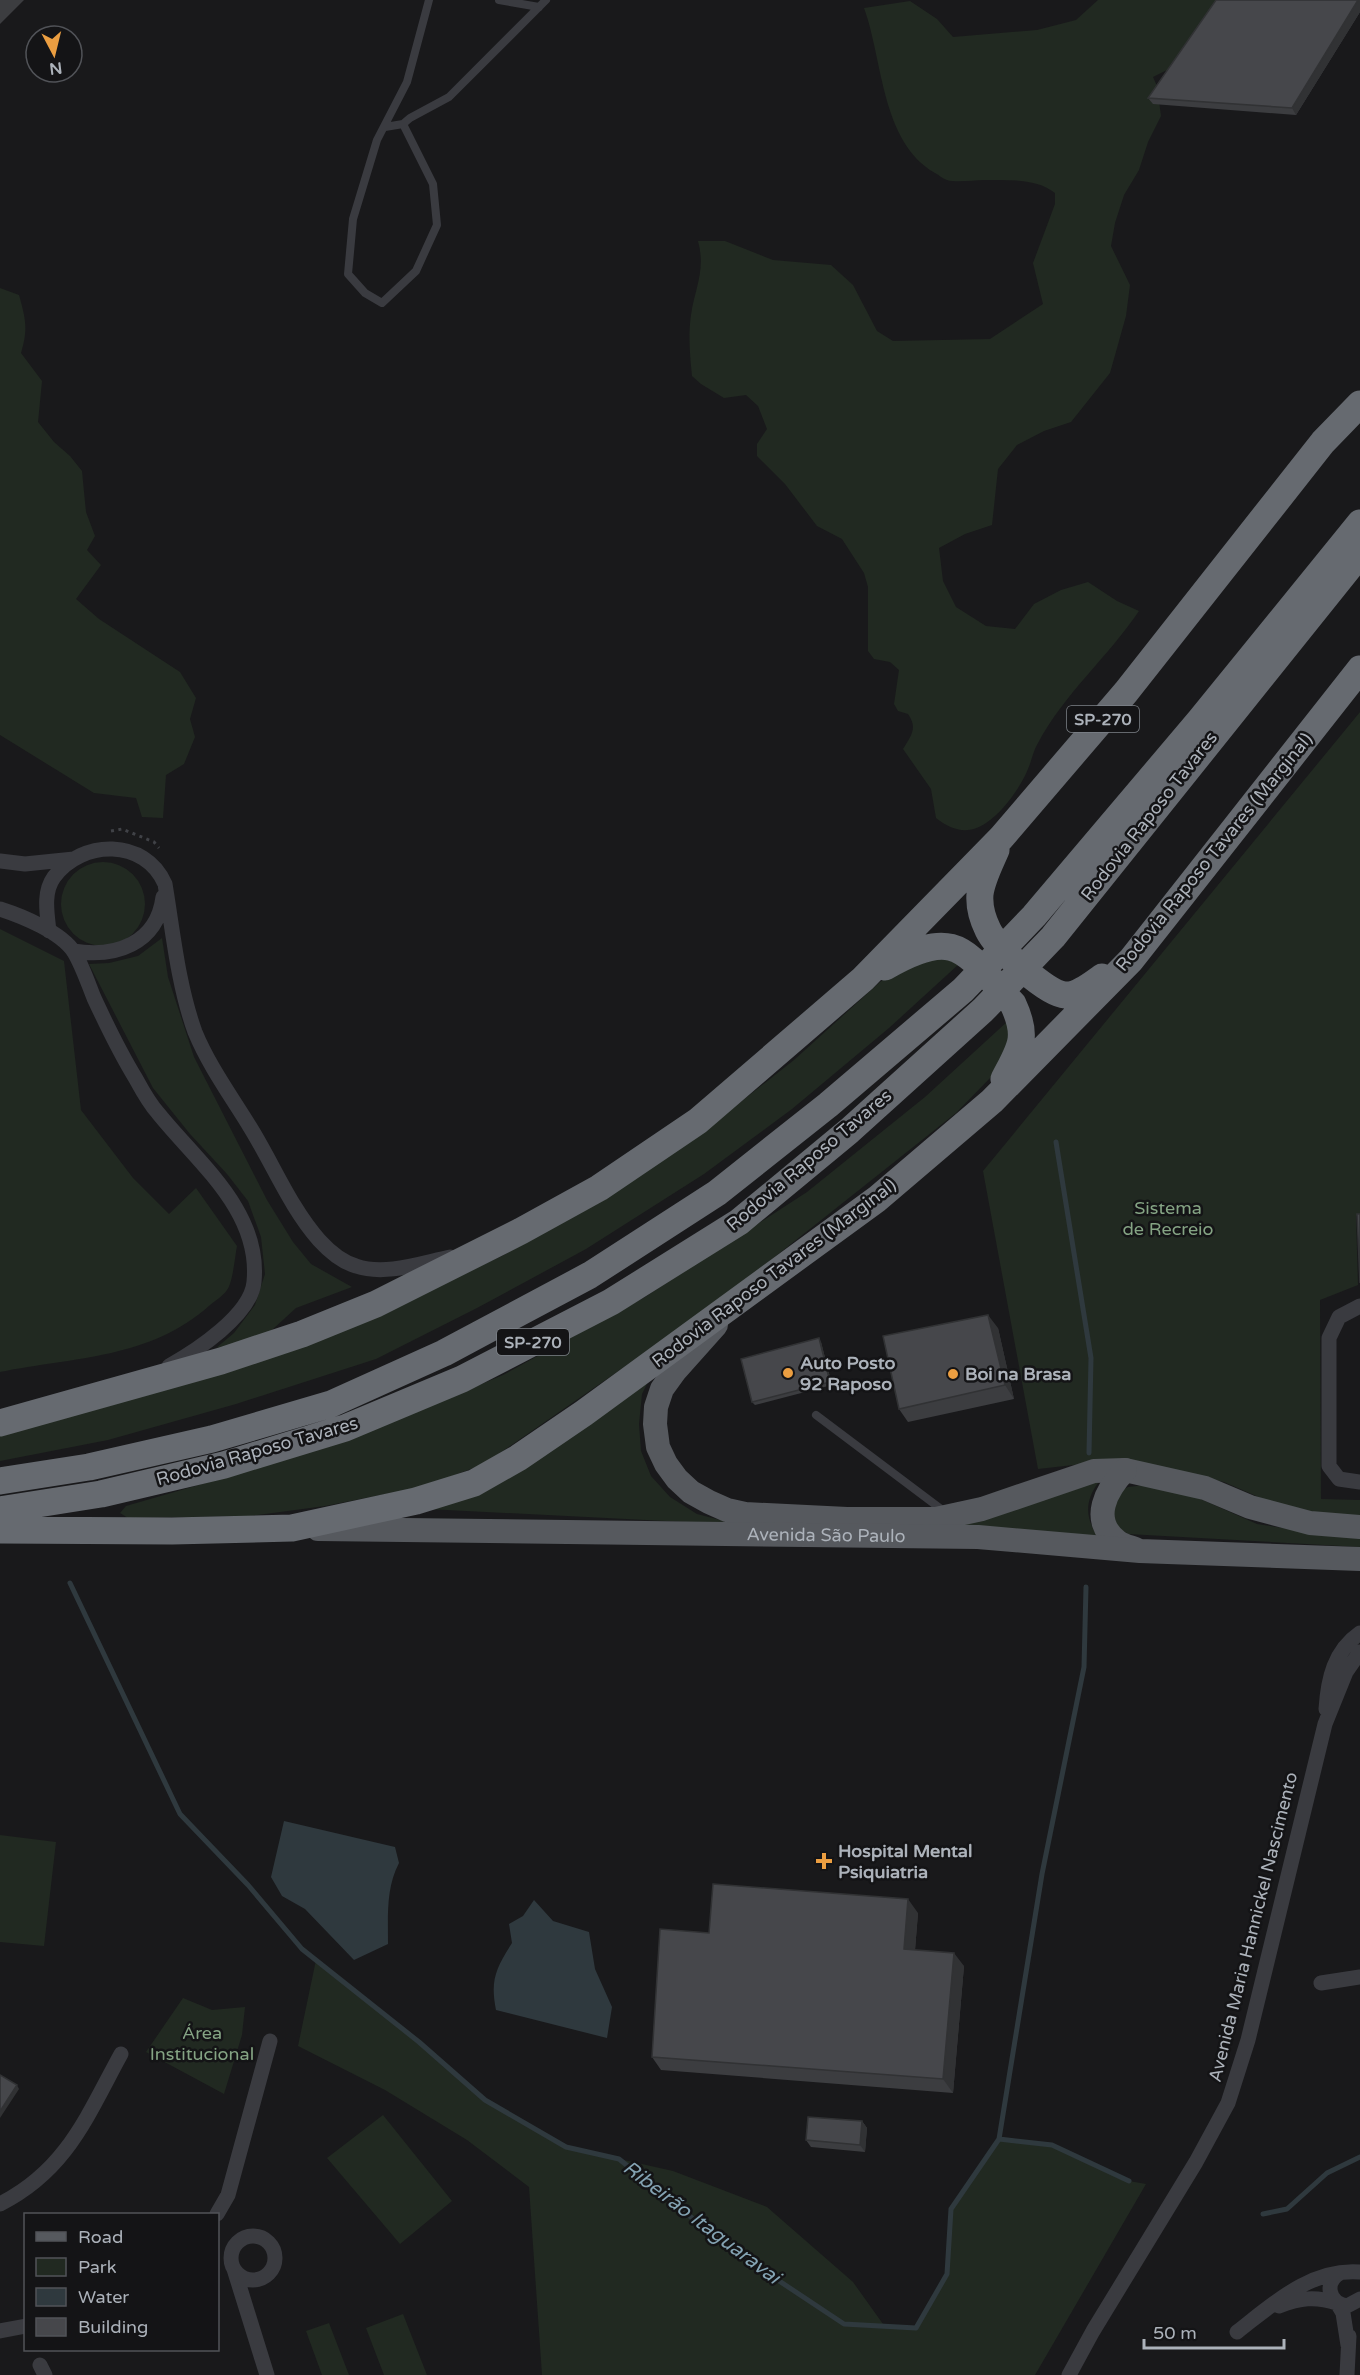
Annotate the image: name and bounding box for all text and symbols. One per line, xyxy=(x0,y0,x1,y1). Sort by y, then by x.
north arrow xyxy=(24,24,84,84)
text: N xyxy=(48,57,63,79)
road number: SP-270 xyxy=(1067,706,1139,732)
street label: Rodovia Raposo Tavares xyxy=(1076,727,1222,905)
street label: Rodovia Raposo Tavares (Marginal) xyxy=(1111,728,1317,976)
street label: Rodovia Raposo Tavares xyxy=(722,1084,896,1236)
street label: Rodovia Raposo Tavares (Marginal) xyxy=(647,1174,901,1372)
park label: Sistema de Recreio xyxy=(1122,1197,1214,1240)
road number: SP-270 xyxy=(497,1329,569,1355)
place label: Auto Posto 92 Raposo xyxy=(800,1352,896,1395)
place label: Boi na Brasa xyxy=(965,1363,1071,1385)
marker: Auto Posto 92 Raposo xyxy=(781,1366,795,1380)
marker: Boi na Brasa xyxy=(946,1367,960,1381)
street label: Rodovia Raposo Tavares xyxy=(154,1412,360,1490)
street label: Avenida São Paulo xyxy=(746,1523,906,1547)
street label: Avenida Maria Hannickel Nascimento xyxy=(1204,1770,1302,2084)
place label: Hospital Mental Psiquiatria xyxy=(838,1840,972,1883)
marker: Hospital Mental Psiquiatria xyxy=(815,1852,833,1870)
park label: Área Institucional xyxy=(150,2022,254,2065)
water label: Ribeirão Itaguaravai xyxy=(618,2156,787,2291)
legend xyxy=(24,2213,219,2351)
text: Road xyxy=(78,2226,123,2248)
text: Park xyxy=(78,2256,117,2278)
text: Water xyxy=(78,2286,129,2308)
scale bar xyxy=(1144,2312,1284,2350)
text: Building xyxy=(78,2316,148,2338)
text: 50 m xyxy=(1153,2322,1197,2344)

